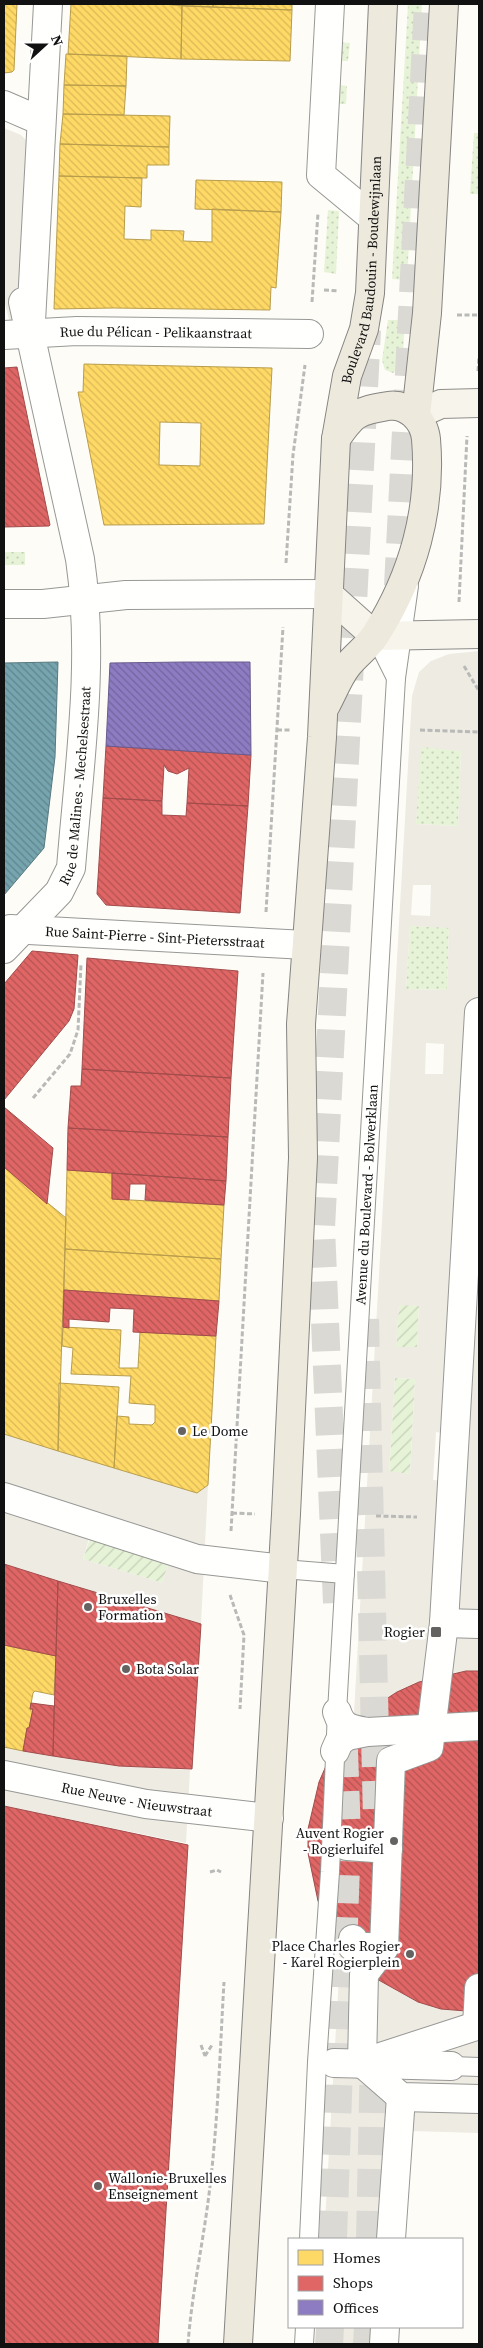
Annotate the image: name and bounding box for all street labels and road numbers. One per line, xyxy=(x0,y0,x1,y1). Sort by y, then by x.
street label: Boulevard Baudouin - Boudewijnlaan xyxy=(336,155,386,385)
street label: Rue du Pélican - Pelikaanstraat xyxy=(59,321,253,343)
street label: Rue de Malines - Mechelsestraat xyxy=(54,686,95,889)
street label: Rue Saint-Pierre - Sint-Pietersstraat xyxy=(44,921,266,953)
street label: Avenue du Boulevard - Bolwerklaan xyxy=(350,1083,383,1305)
street label: Rue Neuve - Nieuwstraat xyxy=(59,1777,214,1821)

